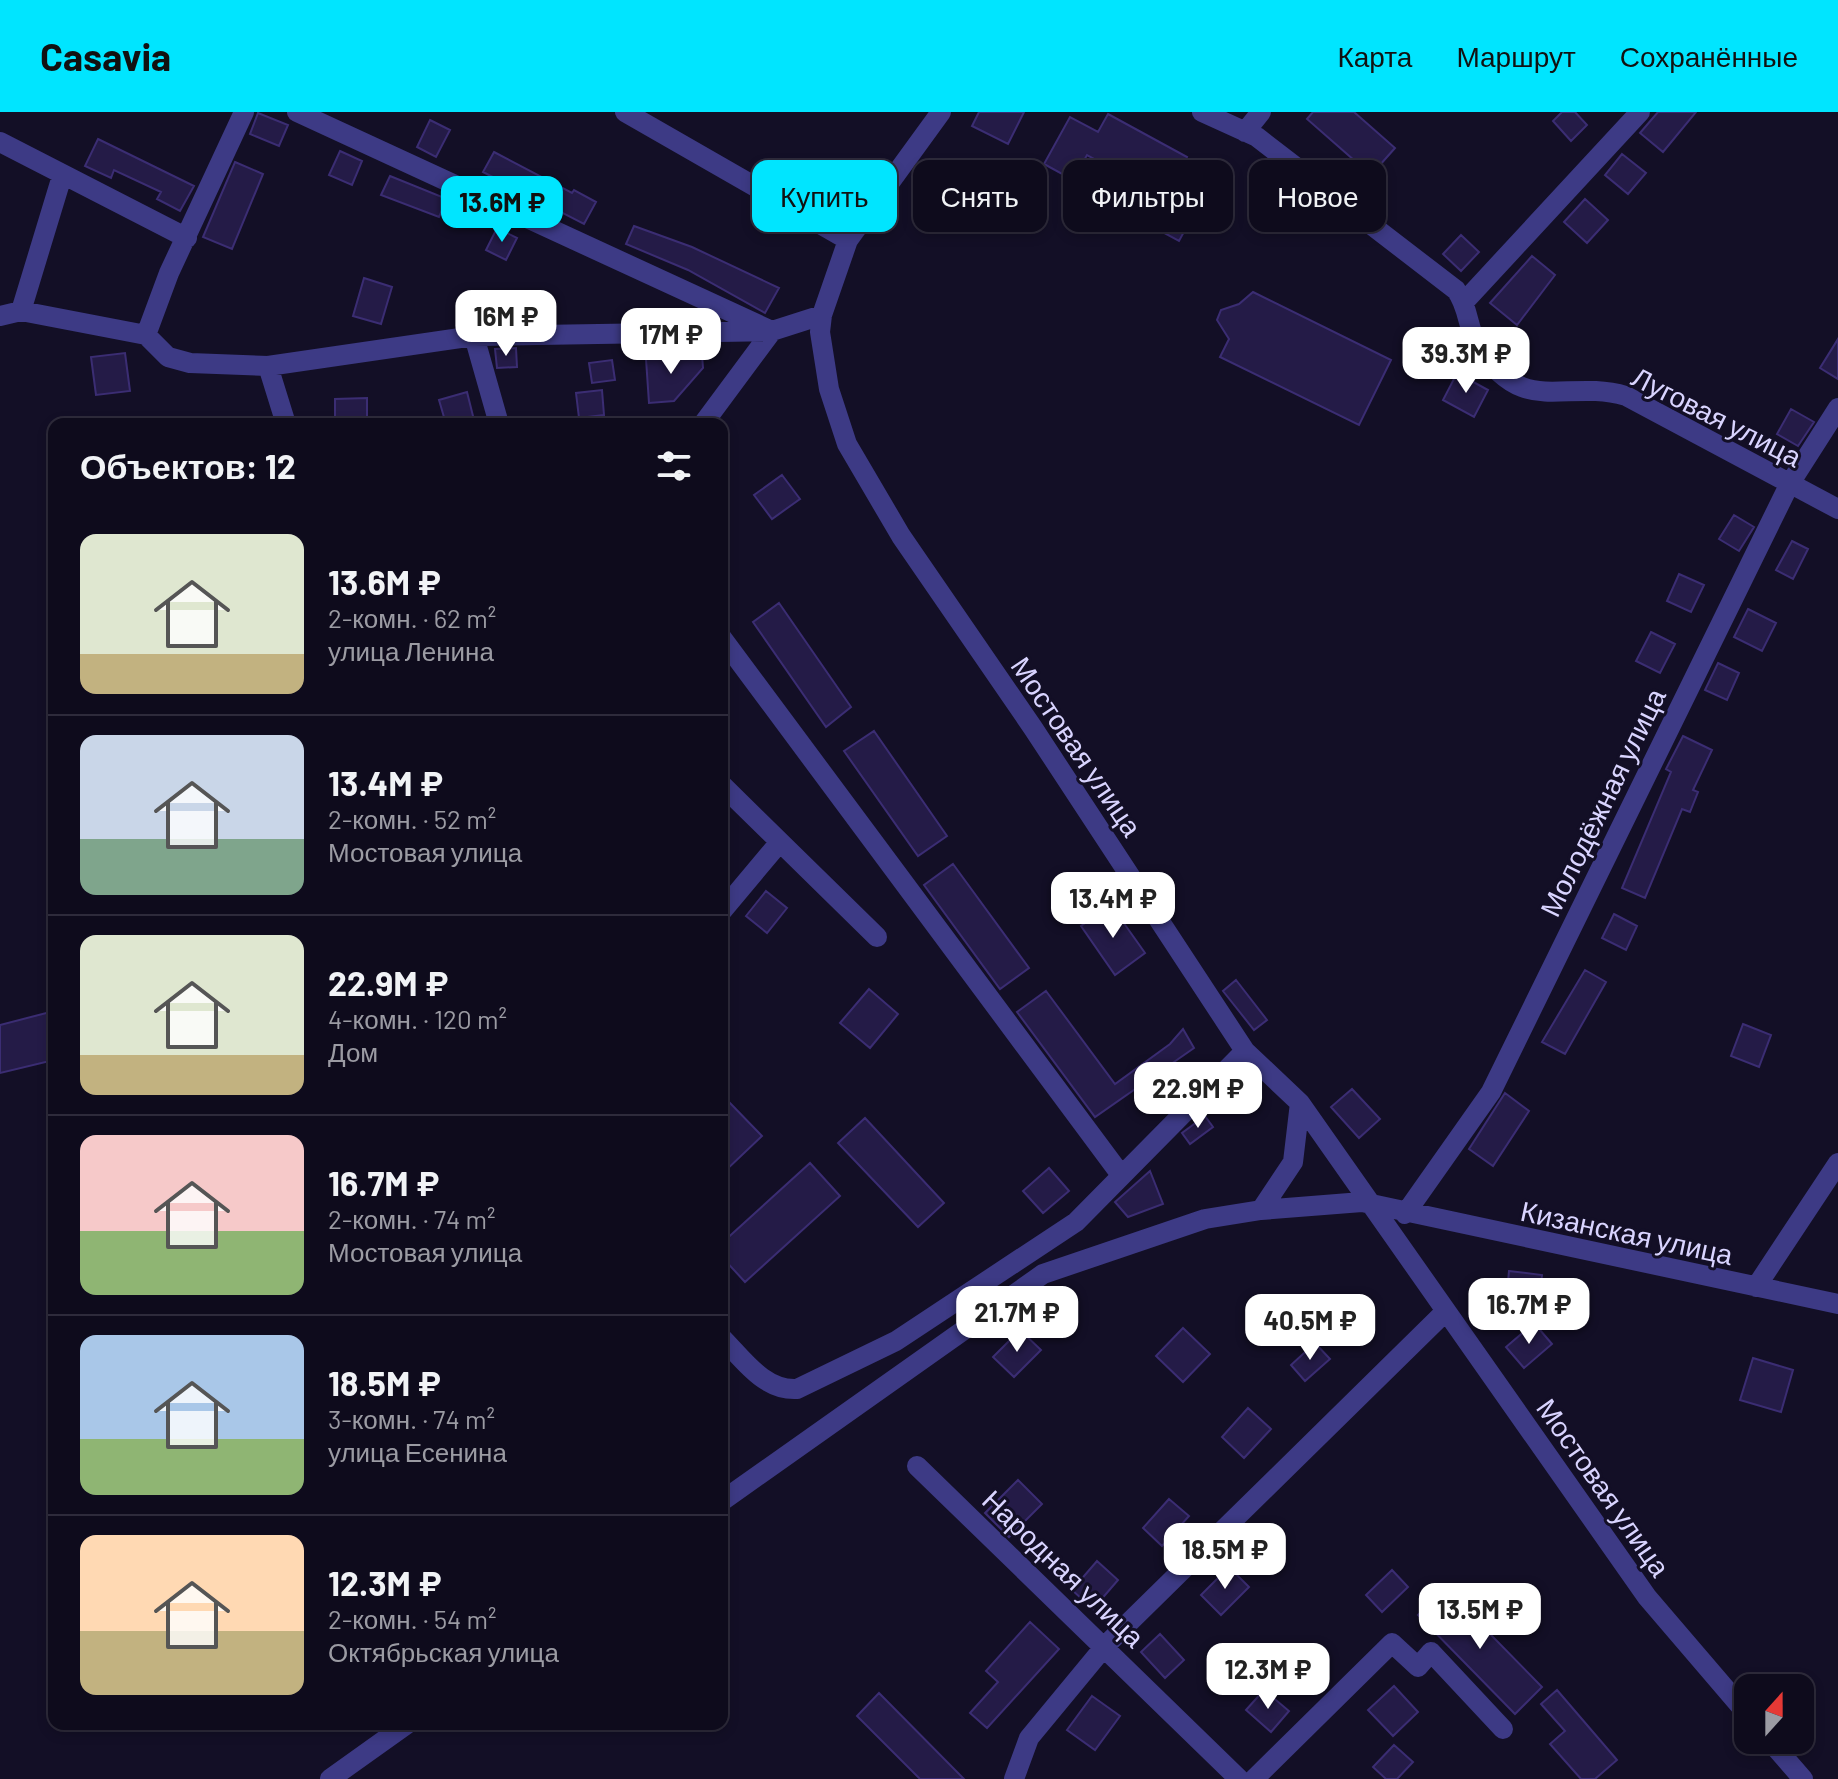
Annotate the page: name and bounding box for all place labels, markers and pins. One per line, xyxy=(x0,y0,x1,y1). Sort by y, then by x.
pin: 13.6M ₽ xyxy=(428,176,576,244)
pin: 16M ₽ xyxy=(450,290,562,358)
pin: 17M ₽ xyxy=(615,308,727,376)
pin: 39.3M ₽ xyxy=(1392,327,1540,395)
pin: 13.4M ₽ xyxy=(1039,872,1187,940)
pin: 22.9M ₽ xyxy=(1124,1062,1272,1130)
pin: 16.7M ₽ xyxy=(1455,1278,1603,1346)
pin: 21.7M ₽ xyxy=(943,1286,1091,1354)
pin: 40.5M ₽ xyxy=(1236,1294,1384,1362)
pin: 18.5M ₽ xyxy=(1151,1523,1299,1591)
pin: 13.5M ₽ xyxy=(1406,1583,1554,1651)
pin: 12.3M ₽ xyxy=(1194,1643,1342,1711)

